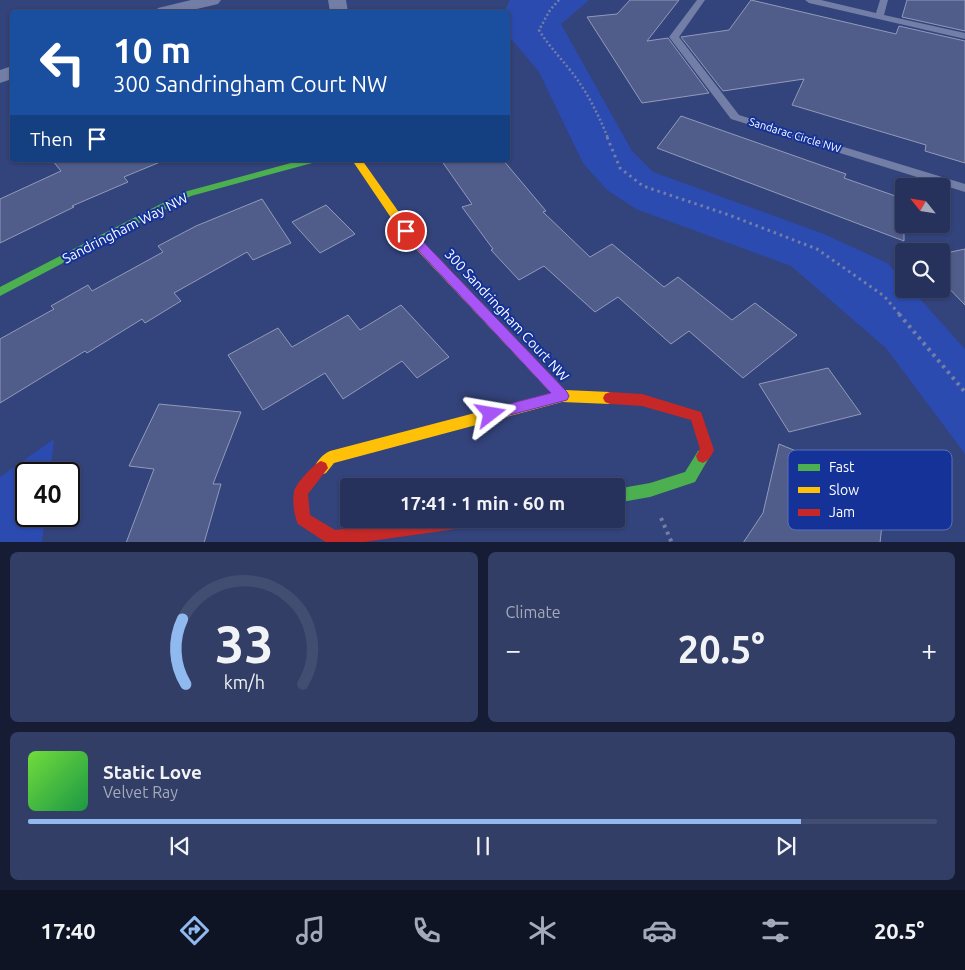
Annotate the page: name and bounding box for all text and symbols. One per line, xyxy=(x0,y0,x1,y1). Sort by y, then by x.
icon: left xyxy=(30,30,95,95)
text: 10 m xyxy=(113,30,191,70)
text: 300 Sandringham Court NW xyxy=(113,71,387,96)
street label: Sandarac Circle NW xyxy=(748,115,842,155)
icon: arrive xyxy=(83,125,111,153)
text: Then xyxy=(30,128,73,150)
north arrow xyxy=(895,178,950,232)
map controls xyxy=(895,178,950,298)
street label: Sandringham Way NW xyxy=(60,189,190,267)
pin xyxy=(385,210,427,252)
icon: arrive xyxy=(392,217,420,245)
button: search xyxy=(895,243,950,298)
street label: 300 Sandringham Court NW xyxy=(442,246,572,384)
position arrow xyxy=(464,387,516,439)
legend xyxy=(788,450,952,530)
text: Fast xyxy=(829,459,855,475)
speed limit sign: 40 xyxy=(15,462,80,527)
text: Slow xyxy=(829,482,859,498)
text: 17:41 · 1 min · 60 m xyxy=(400,492,565,514)
text: Jam xyxy=(829,504,855,520)
text: Climate xyxy=(506,603,561,621)
text: 33 xyxy=(214,615,273,673)
text: 20.5° xyxy=(678,628,765,670)
text: − xyxy=(506,634,521,665)
text: + xyxy=(921,634,937,665)
text: km/h xyxy=(223,672,264,692)
text: Static Love xyxy=(103,761,202,783)
text: Velvet Ray xyxy=(103,783,178,801)
icon: previous xyxy=(166,832,194,860)
icon: pause xyxy=(469,832,497,860)
icon: next xyxy=(772,832,800,860)
icon: directions xyxy=(177,913,212,948)
icon: music xyxy=(293,913,328,948)
icon: phone xyxy=(409,913,444,948)
icon: climate xyxy=(525,913,560,948)
icon: car xyxy=(642,913,677,948)
icon: filters xyxy=(758,913,793,948)
text: 17:40 xyxy=(41,918,96,943)
text: 20.5° xyxy=(874,918,924,943)

